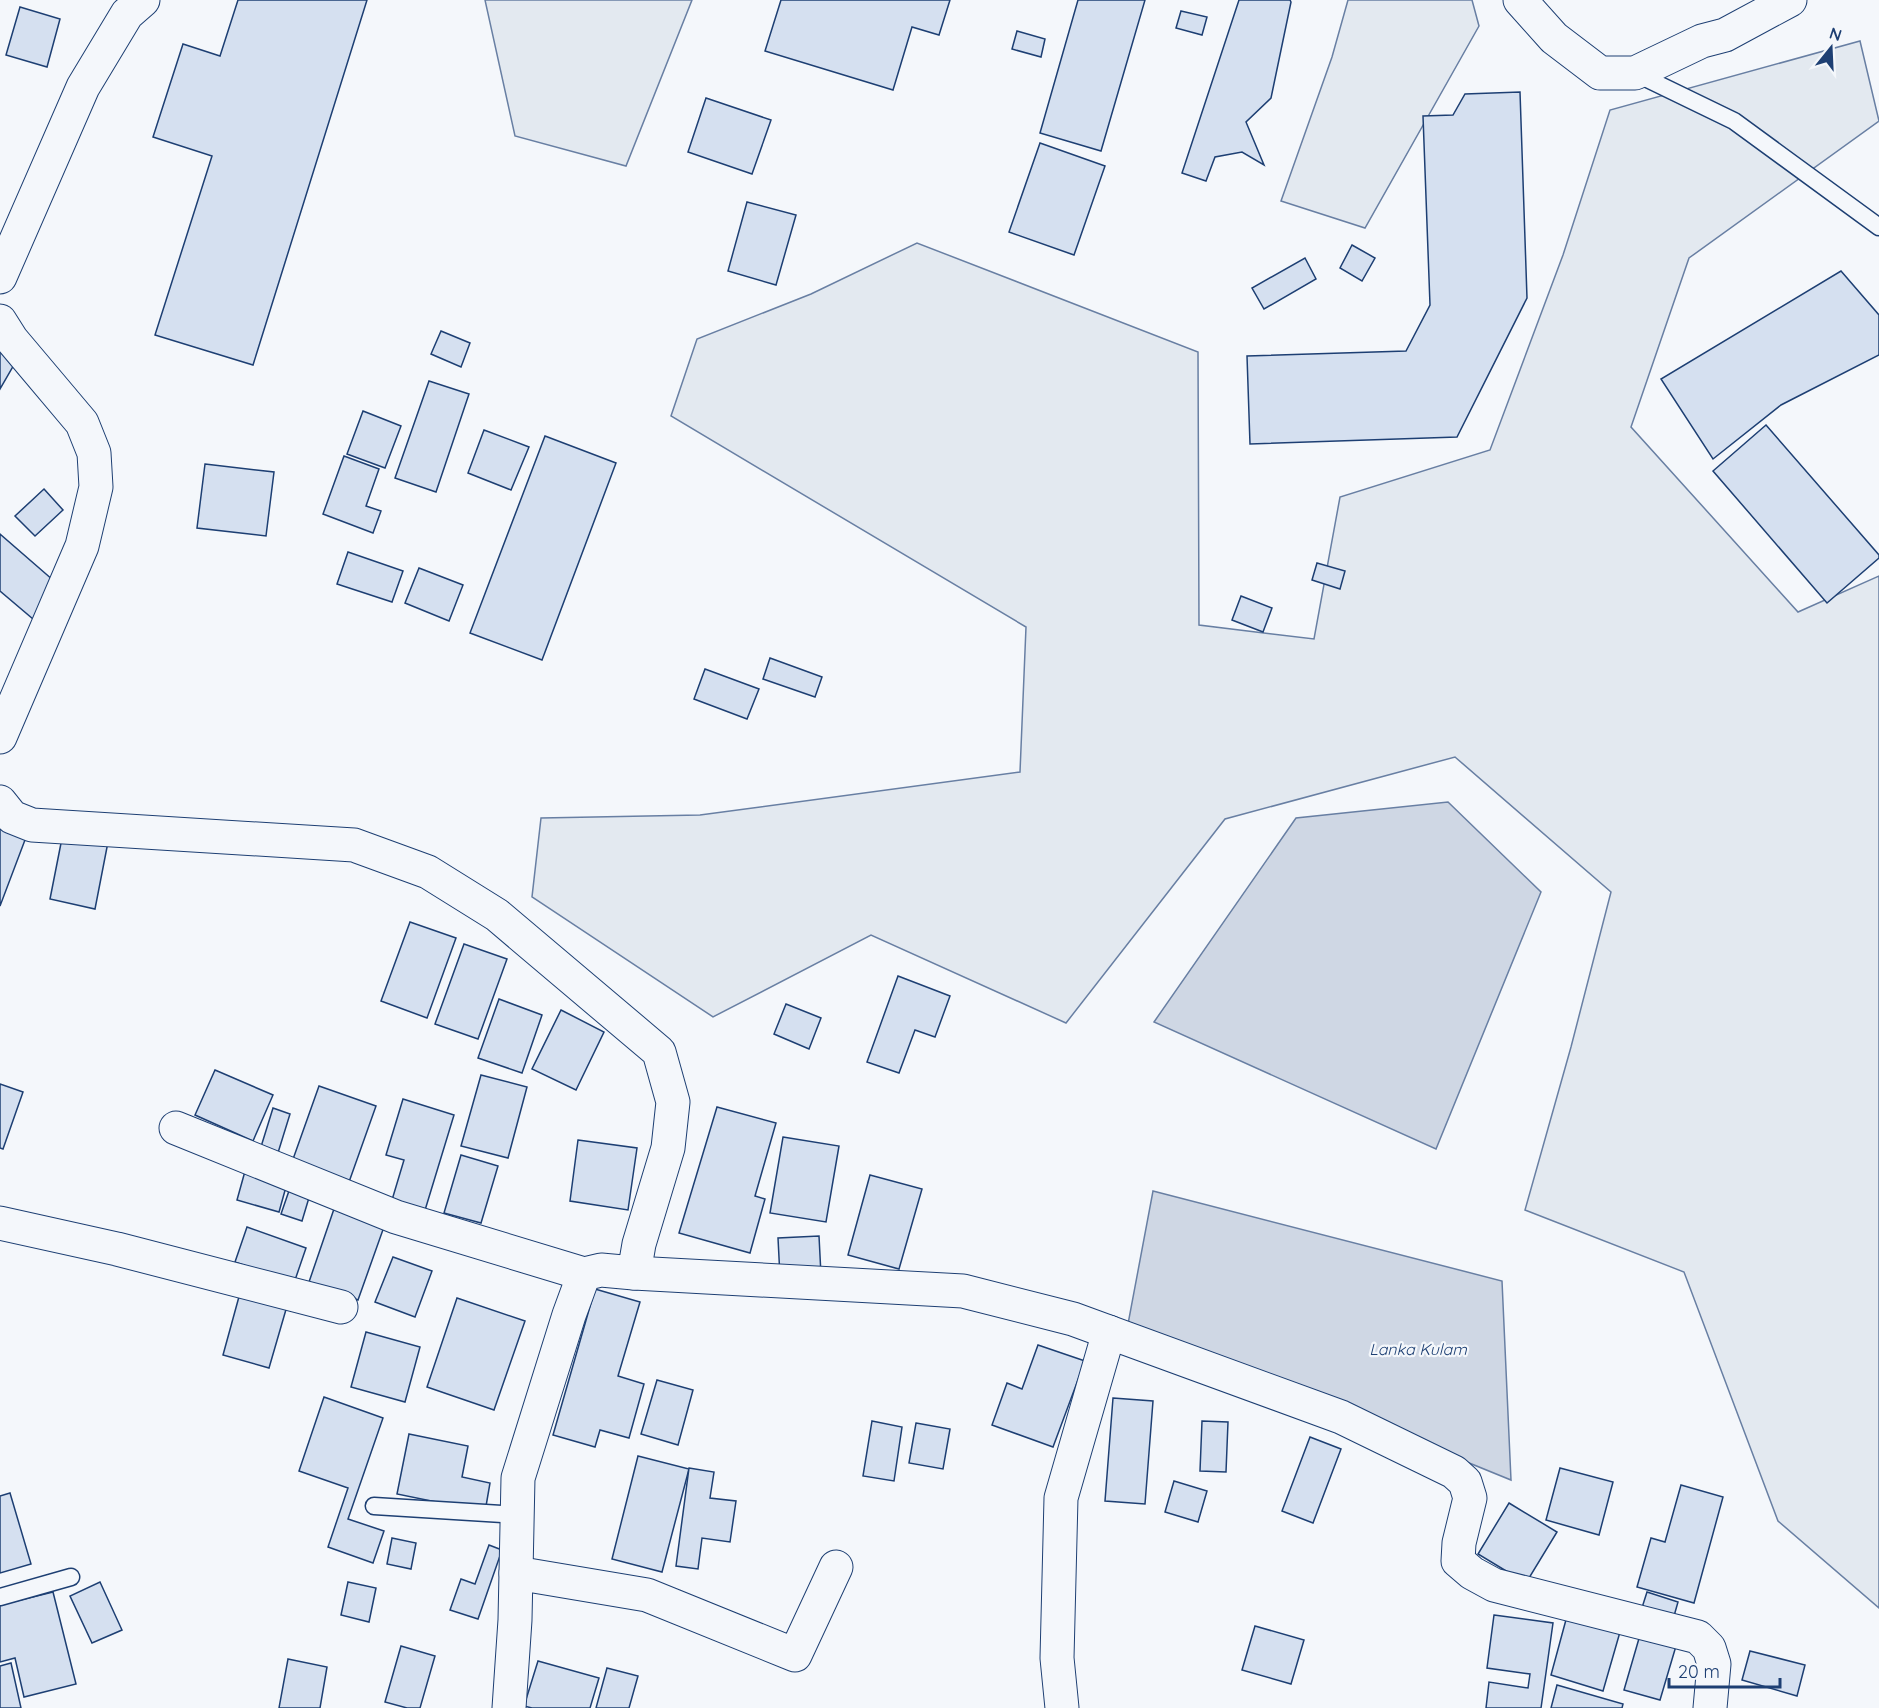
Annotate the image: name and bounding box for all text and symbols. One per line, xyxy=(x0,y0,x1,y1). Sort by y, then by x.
north arrow xyxy=(1801,18,1861,78)
text: N xyxy=(1827,22,1844,45)
water label: Lanka Kulam xyxy=(1369,1339,1467,1359)
scale bar xyxy=(1669,1651,1780,1689)
text: 20 m xyxy=(1678,1660,1720,1683)

